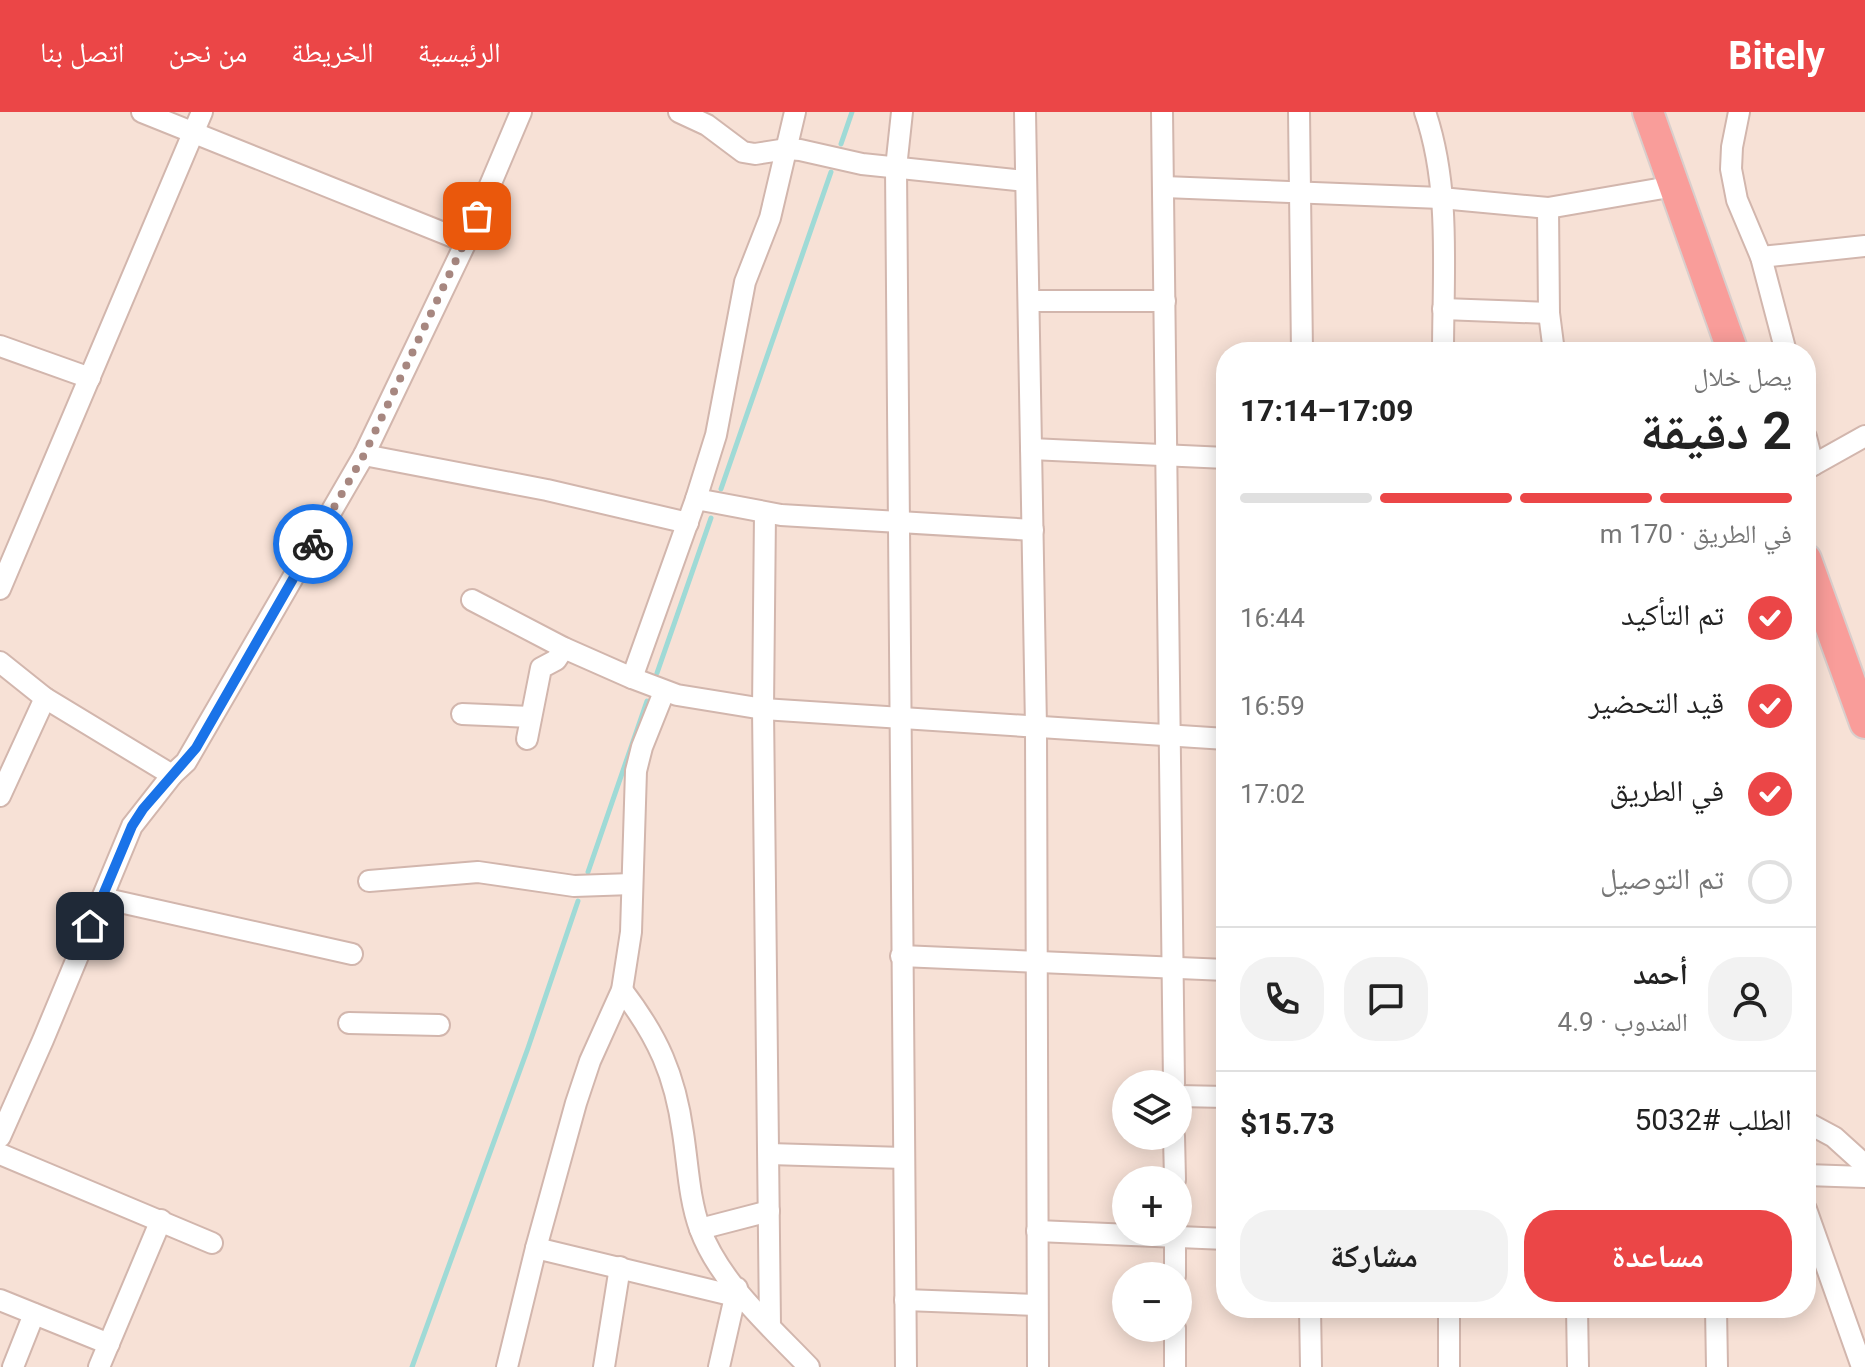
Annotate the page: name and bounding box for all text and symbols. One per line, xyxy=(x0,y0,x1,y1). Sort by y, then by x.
text: Bitely xyxy=(1728,34,1825,78)
text: اتصل بنا xyxy=(40,36,125,69)
text: من نحن xyxy=(169,36,247,69)
text: الخريطة xyxy=(291,36,374,69)
text: الرئيسية xyxy=(418,36,501,69)
pin xyxy=(443,182,511,250)
icon: bag xyxy=(455,194,499,238)
text: يصل خلال xyxy=(1693,362,1792,392)
text: 17:09–17:14 xyxy=(1240,393,1414,428)
text: 2 دقيقة xyxy=(1640,401,1792,462)
courier xyxy=(273,504,353,584)
text: في الطريق · 170 m xyxy=(1600,519,1792,549)
icon: bike xyxy=(291,522,335,566)
icon: check xyxy=(1748,596,1792,640)
text: تم التأكيد xyxy=(1621,597,1724,632)
text: 16:44 xyxy=(1240,603,1305,633)
icon: check xyxy=(1748,684,1792,728)
text: قيد التحضير xyxy=(1588,685,1724,720)
text: 16:59 xyxy=(1240,691,1305,721)
icon: check xyxy=(1748,772,1792,816)
text: في الطريق xyxy=(1609,773,1724,808)
text: 17:02 xyxy=(1240,779,1305,809)
text: تم التوصيل xyxy=(1600,861,1724,896)
pin xyxy=(56,892,124,960)
icon: home xyxy=(68,904,112,948)
text: أحمد xyxy=(1633,956,1688,991)
button: phone xyxy=(1240,957,1324,1041)
button: chat xyxy=(1344,957,1428,1041)
button: person xyxy=(1708,957,1792,1041)
text: المندوب · 4.9 xyxy=(1558,1007,1688,1037)
map controls xyxy=(1112,1070,1192,1342)
button: layers xyxy=(1112,1070,1192,1150)
text: الطلب #5032 xyxy=(1634,1102,1792,1137)
text: $15.73 xyxy=(1240,1106,1335,1141)
button: + xyxy=(1112,1166,1192,1246)
button: مشاركة xyxy=(1240,1210,1508,1302)
button: مساعدة xyxy=(1524,1210,1792,1302)
button: − xyxy=(1112,1262,1192,1342)

